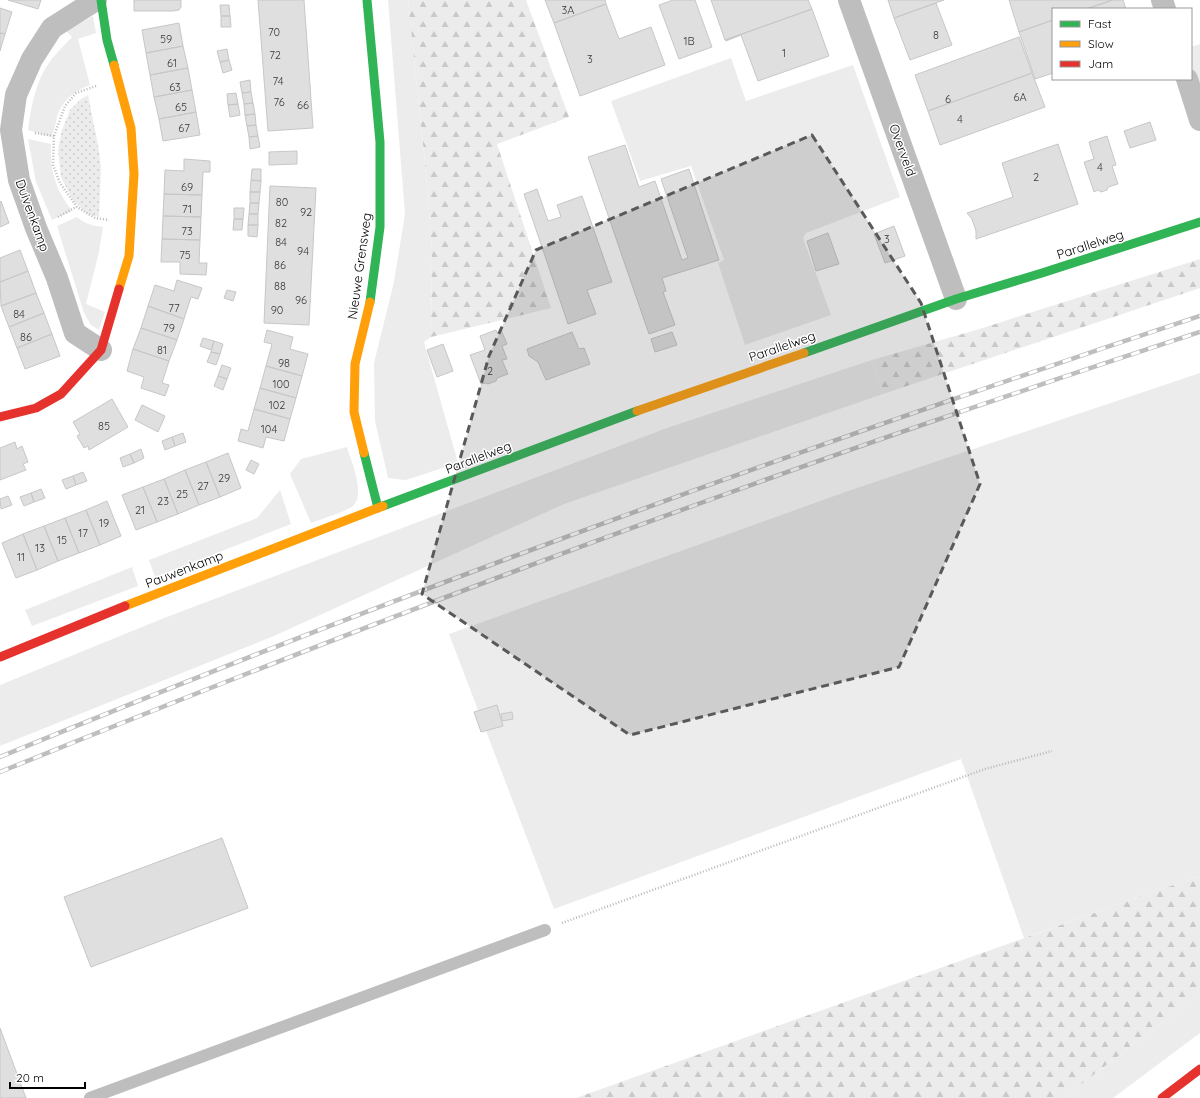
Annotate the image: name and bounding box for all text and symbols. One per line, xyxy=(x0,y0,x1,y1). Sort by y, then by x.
house number: 3A xyxy=(562,3,574,17)
legend xyxy=(1052,8,1192,80)
text: Fast xyxy=(1088,16,1112,31)
house number: 70 xyxy=(268,25,280,39)
house number: 8 xyxy=(933,28,939,42)
house number: 59 xyxy=(160,32,172,46)
house number: 1B xyxy=(683,34,695,48)
text: Slow xyxy=(1088,36,1114,51)
house number: 1 xyxy=(782,46,786,60)
house number: 72 xyxy=(269,48,281,62)
house number: 3 xyxy=(587,52,593,66)
house number: 61 xyxy=(167,56,177,70)
text: Jam xyxy=(1088,56,1113,71)
house number: 74 xyxy=(273,74,284,88)
house number: 63 xyxy=(169,80,181,94)
house number: 6A xyxy=(1013,90,1027,104)
house number: 6 xyxy=(945,92,951,106)
house number: 76 xyxy=(273,95,285,109)
house number: 66 xyxy=(297,98,309,112)
house number: 65 xyxy=(175,100,187,114)
house number: 4 xyxy=(957,112,963,126)
house number: 67 xyxy=(178,121,190,135)
street label: Overveld xyxy=(886,122,920,178)
house number: 4 xyxy=(1097,160,1103,174)
house number: 2 xyxy=(1033,170,1039,184)
street label: Duivenkamp xyxy=(13,177,54,253)
house number: 69 xyxy=(181,180,193,194)
house number: 80 xyxy=(276,195,288,209)
house number: 71 xyxy=(182,202,192,216)
house number: 92 xyxy=(300,205,312,219)
street label: Nieuwe Grensweg xyxy=(344,212,374,320)
house number: 82 xyxy=(275,216,287,230)
house number: 73 xyxy=(181,224,193,238)
street label: Parallelweg xyxy=(1055,226,1125,262)
house number: 3 xyxy=(884,232,890,246)
house number: 84 xyxy=(275,235,287,249)
house number: 94 xyxy=(297,244,309,258)
house number: 75 xyxy=(179,248,191,262)
house number: 86 xyxy=(274,258,286,272)
house number: 88 xyxy=(274,279,286,293)
house number: 96 xyxy=(295,293,307,307)
house number: 77 xyxy=(168,301,180,315)
house number: 90 xyxy=(271,303,283,317)
house number: 84 xyxy=(13,307,25,321)
house number: 79 xyxy=(163,321,175,335)
street label: Parallelweg xyxy=(747,327,817,365)
house number: 86 xyxy=(20,330,32,344)
house number: 81 xyxy=(157,343,167,357)
house number: 98 xyxy=(278,356,290,370)
house number: 2 xyxy=(487,364,493,378)
house number: 100 xyxy=(272,377,290,391)
house number: 102 xyxy=(269,398,285,412)
house number: 85 xyxy=(98,419,110,433)
house number: 104 xyxy=(261,422,277,436)
street label: Parallelweg xyxy=(443,437,513,477)
house number: 29 xyxy=(218,471,230,485)
house number: 27 xyxy=(197,479,209,493)
house number: 25 xyxy=(176,487,188,501)
house number: 23 xyxy=(157,494,169,508)
house number: 21 xyxy=(135,503,145,517)
house number: 19 xyxy=(99,516,109,530)
house number: 17 xyxy=(78,526,88,540)
house number: 15 xyxy=(57,533,67,547)
house number: 13 xyxy=(35,541,45,555)
street label: Pauwenkamp xyxy=(143,547,225,591)
house number: 11 xyxy=(17,550,25,564)
scale bar xyxy=(10,1064,85,1090)
text: 20 m xyxy=(16,1070,44,1085)

